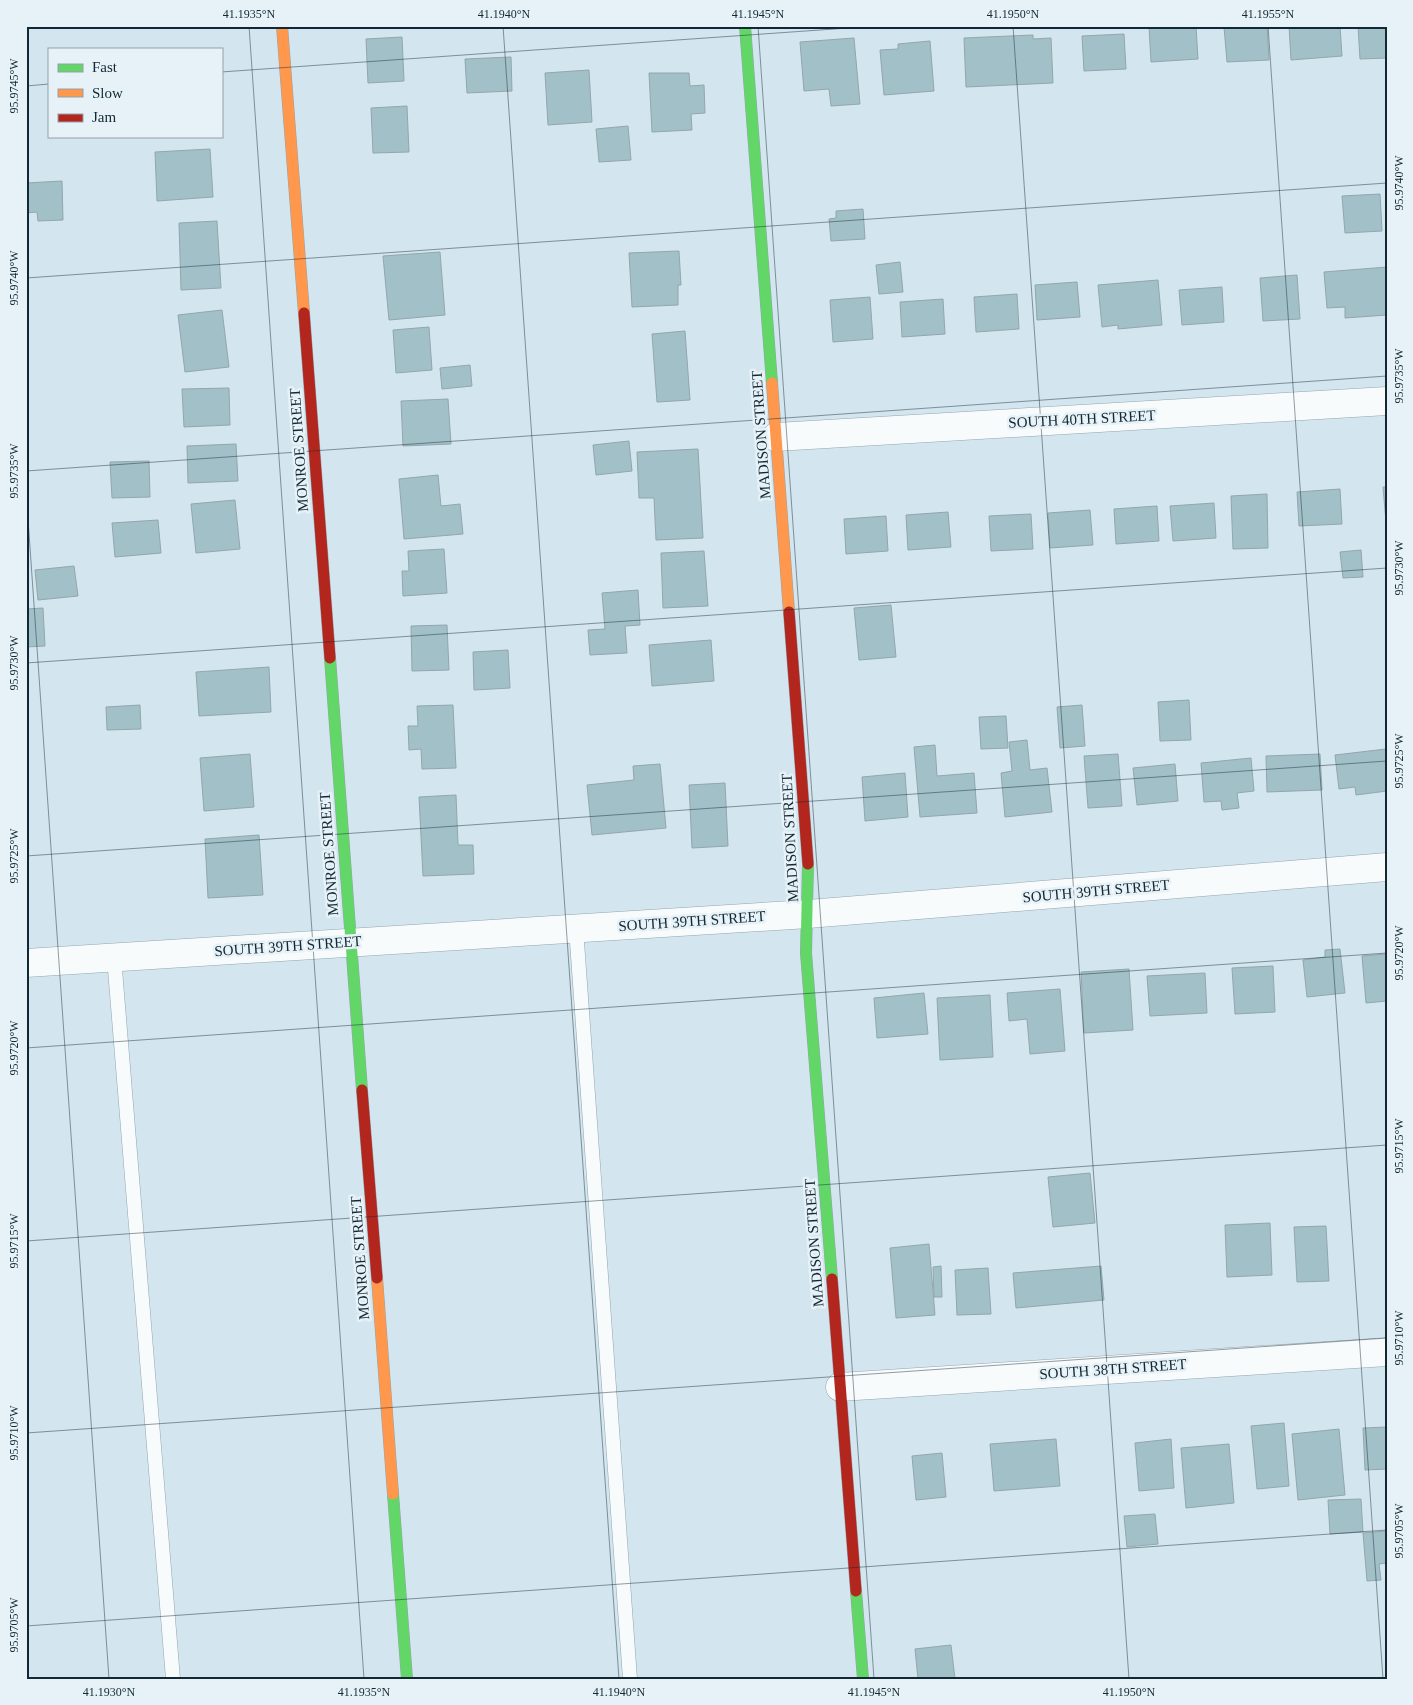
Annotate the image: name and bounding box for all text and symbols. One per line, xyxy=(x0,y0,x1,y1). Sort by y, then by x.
text: 41.1935°N xyxy=(223,7,276,21)
text: 41.1940°N xyxy=(478,7,531,21)
text: 41.1945°N xyxy=(732,7,785,21)
text: 41.1950°N xyxy=(987,7,1040,21)
text: 41.1955°N xyxy=(1242,7,1295,21)
legend xyxy=(48,48,222,138)
text: 95.9745°W xyxy=(7,58,21,114)
text: Fast xyxy=(92,59,118,75)
text: Slow xyxy=(92,85,123,101)
text: Jam xyxy=(92,109,116,125)
text: 95.9740°W xyxy=(1392,155,1406,211)
text: 95.9740°W xyxy=(7,250,21,306)
text: 95.9735°W xyxy=(1392,348,1406,404)
street label: MADISON STREET xyxy=(749,370,773,500)
street label: MONROE STREET xyxy=(287,388,311,512)
street label: SOUTH 40TH STREET xyxy=(1008,407,1156,431)
text: 95.9735°W xyxy=(7,443,21,499)
text: 95.9730°W xyxy=(1392,540,1406,596)
text: 95.9730°W xyxy=(7,635,21,691)
text: 95.9725°W xyxy=(1392,733,1406,789)
street label: MADISON STREET xyxy=(779,773,801,903)
street label: MONROE STREET xyxy=(317,792,341,916)
text: 95.9725°W xyxy=(7,828,21,884)
street label: SOUTH 39TH STREET xyxy=(1022,877,1170,905)
street label: SOUTH 39TH STREET xyxy=(618,908,766,934)
text: 95.9720°W xyxy=(1392,925,1406,981)
street label: SOUTH 39TH STREET xyxy=(214,933,362,959)
text: 95.9720°W xyxy=(7,1020,21,1076)
text: 95.9715°W xyxy=(1392,1118,1406,1174)
street label: MADISON STREET xyxy=(802,1178,826,1308)
street label: MONROE STREET xyxy=(348,1196,372,1320)
text: 95.9715°W xyxy=(7,1213,21,1269)
text: 95.9710°W xyxy=(1392,1310,1406,1366)
street label: SOUTH 38TH STREET xyxy=(1039,1356,1187,1382)
text: 95.9710°W xyxy=(7,1405,21,1461)
text: 95.9705°W xyxy=(1392,1503,1406,1559)
text: 95.9705°W xyxy=(7,1597,21,1653)
text: 41.1930°N xyxy=(83,1685,136,1699)
text: 41.1935°N xyxy=(338,1685,391,1699)
text: 41.1940°N xyxy=(593,1685,646,1699)
text: 41.1945°N xyxy=(848,1685,901,1699)
text: 41.1950°N xyxy=(1103,1685,1156,1699)

